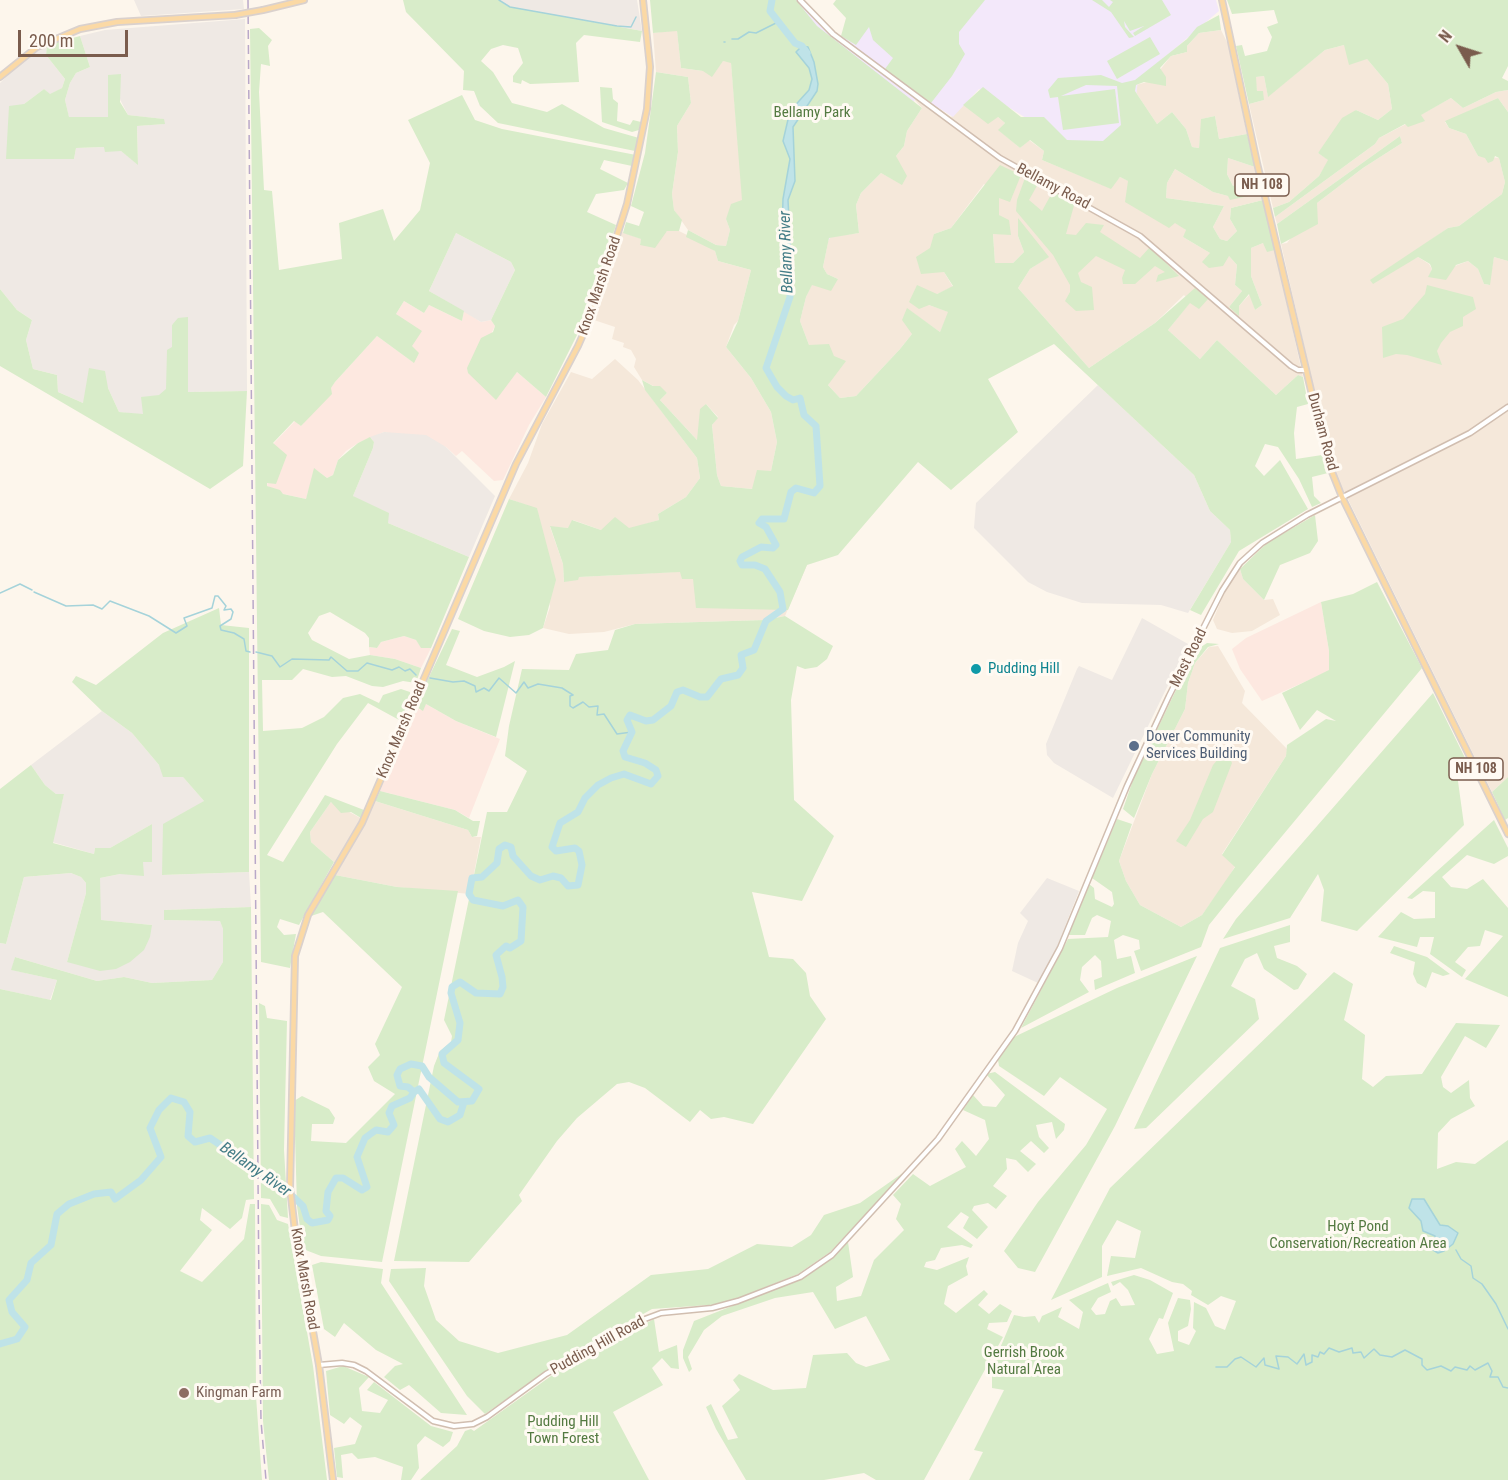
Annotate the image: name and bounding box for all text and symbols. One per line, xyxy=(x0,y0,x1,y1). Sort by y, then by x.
scale bar xyxy=(21,18,130,56)
north arrow xyxy=(1430,18,1490,78)
text: N xyxy=(1435,27,1456,46)
text: 200 m xyxy=(29,30,73,51)
park label: Bellamy Park xyxy=(773,104,851,122)
street label: Bellamy Road xyxy=(1013,160,1093,214)
road number: NH 108 xyxy=(1235,174,1289,196)
water label: Bellamy River xyxy=(776,210,798,294)
street label: Knox Marsh Road xyxy=(575,234,625,338)
street label: Durham Road xyxy=(1303,391,1341,473)
street label: Mast Road xyxy=(1167,626,1211,690)
place label: Pudding Hill xyxy=(988,660,1060,678)
marker: Pudding Hill xyxy=(969,662,983,676)
street label: Knox Marsh Road xyxy=(374,679,430,781)
place label: Dover Community Services Building xyxy=(1146,728,1251,763)
marker: Dover Community Services Building xyxy=(1127,739,1141,753)
road number: NH 108 xyxy=(1449,758,1503,780)
water label: Bellamy River xyxy=(216,1138,294,1202)
park label: Hoyt Pond Conservation/Recreation Area xyxy=(1269,1218,1447,1253)
street label: Knox Marsh Road xyxy=(286,1227,322,1331)
street label: Pudding Hill Road xyxy=(548,1313,648,1379)
park label: Gerrish Brook Natural Area xyxy=(984,1344,1064,1379)
place label: Kingman Farm xyxy=(196,1384,281,1402)
marker: Kingman Farm xyxy=(177,1386,191,1400)
park label: Pudding Hill Town Forest xyxy=(527,1413,599,1448)

